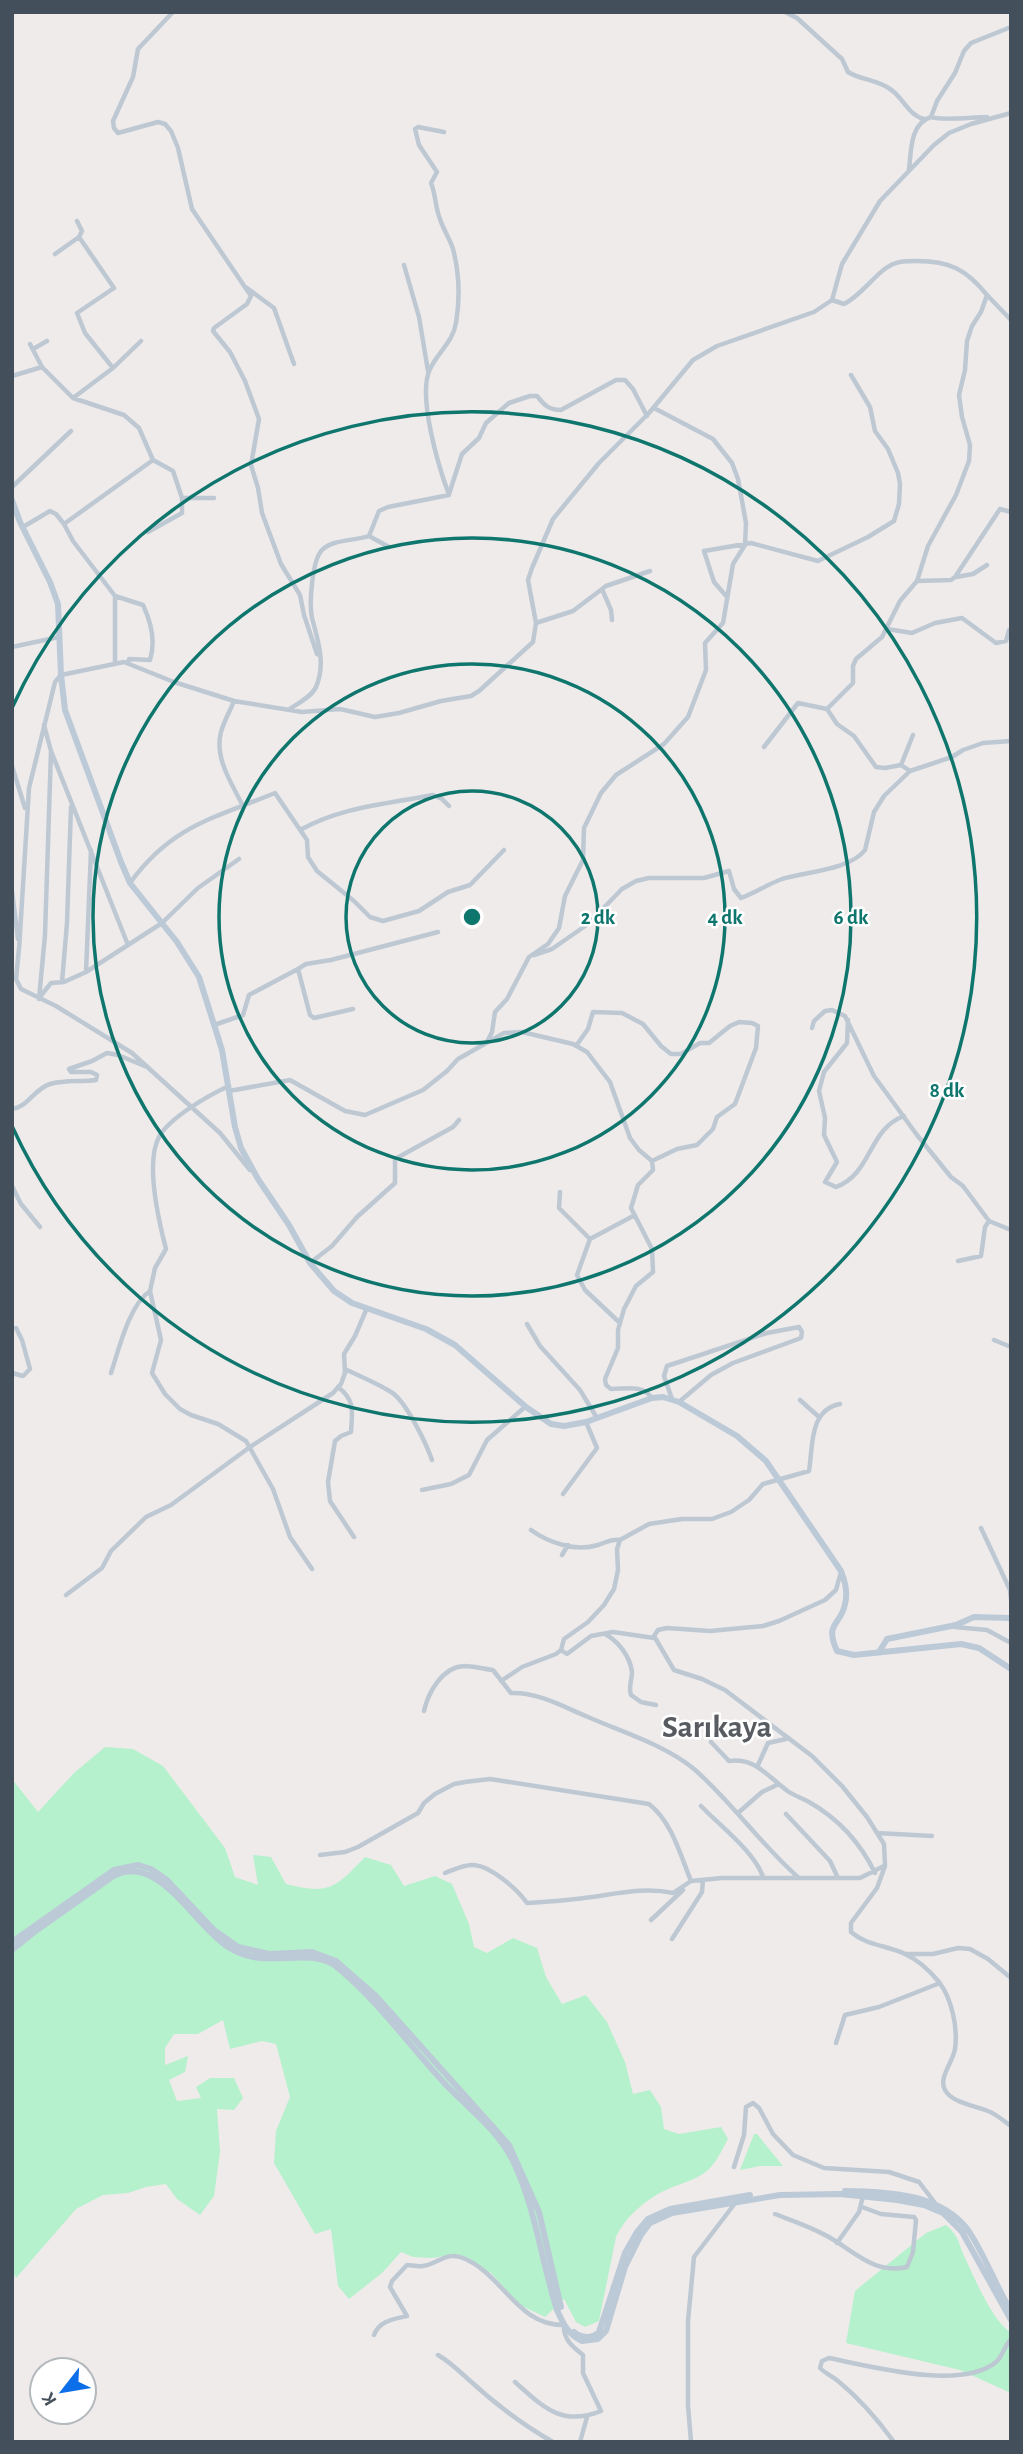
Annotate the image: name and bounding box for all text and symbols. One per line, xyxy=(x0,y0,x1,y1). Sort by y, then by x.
centre of rings xyxy=(460,905,484,929)
text: 2 dk xyxy=(581,907,616,928)
text: 4 dk xyxy=(707,907,743,928)
text: 6 dk xyxy=(834,907,869,928)
text: 8 dk xyxy=(930,1080,965,1101)
district label: Sarıkaya xyxy=(662,1711,772,1743)
north arrow xyxy=(28,2356,98,2426)
text: K xyxy=(38,2389,61,2409)

